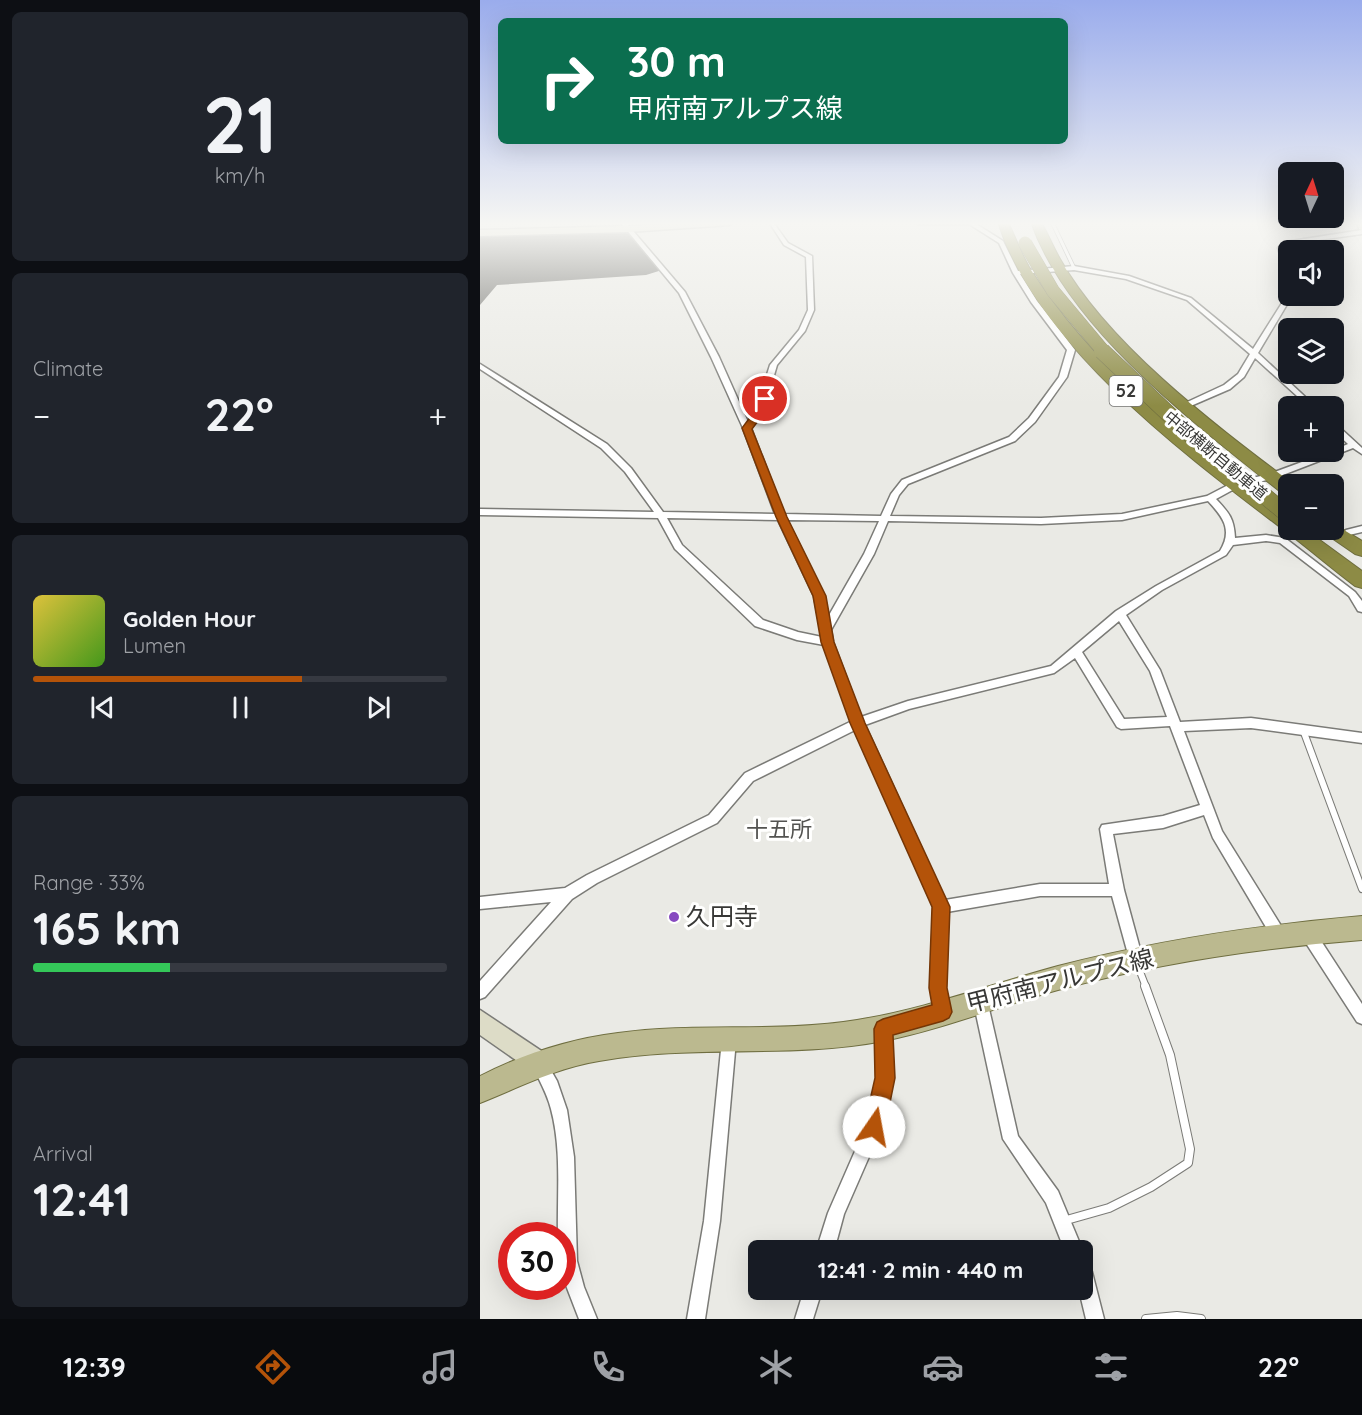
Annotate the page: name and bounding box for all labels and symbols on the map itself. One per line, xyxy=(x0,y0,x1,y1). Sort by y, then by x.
north arrow xyxy=(1278,162,1344,228)
pin xyxy=(739,373,790,424)
road number: 52 xyxy=(1110,376,1142,406)
street label: 中部横断自動車道 xyxy=(1161,406,1271,504)
district label: 十五所 xyxy=(746,815,812,843)
place label: 久円寺 xyxy=(686,901,758,931)
marker: 久円寺 xyxy=(667,910,681,924)
street label: 甲府南アルプス線 xyxy=(963,942,1156,1018)
position arrow xyxy=(842,1095,906,1159)
speed limit sign: 30 xyxy=(498,1222,576,1300)

